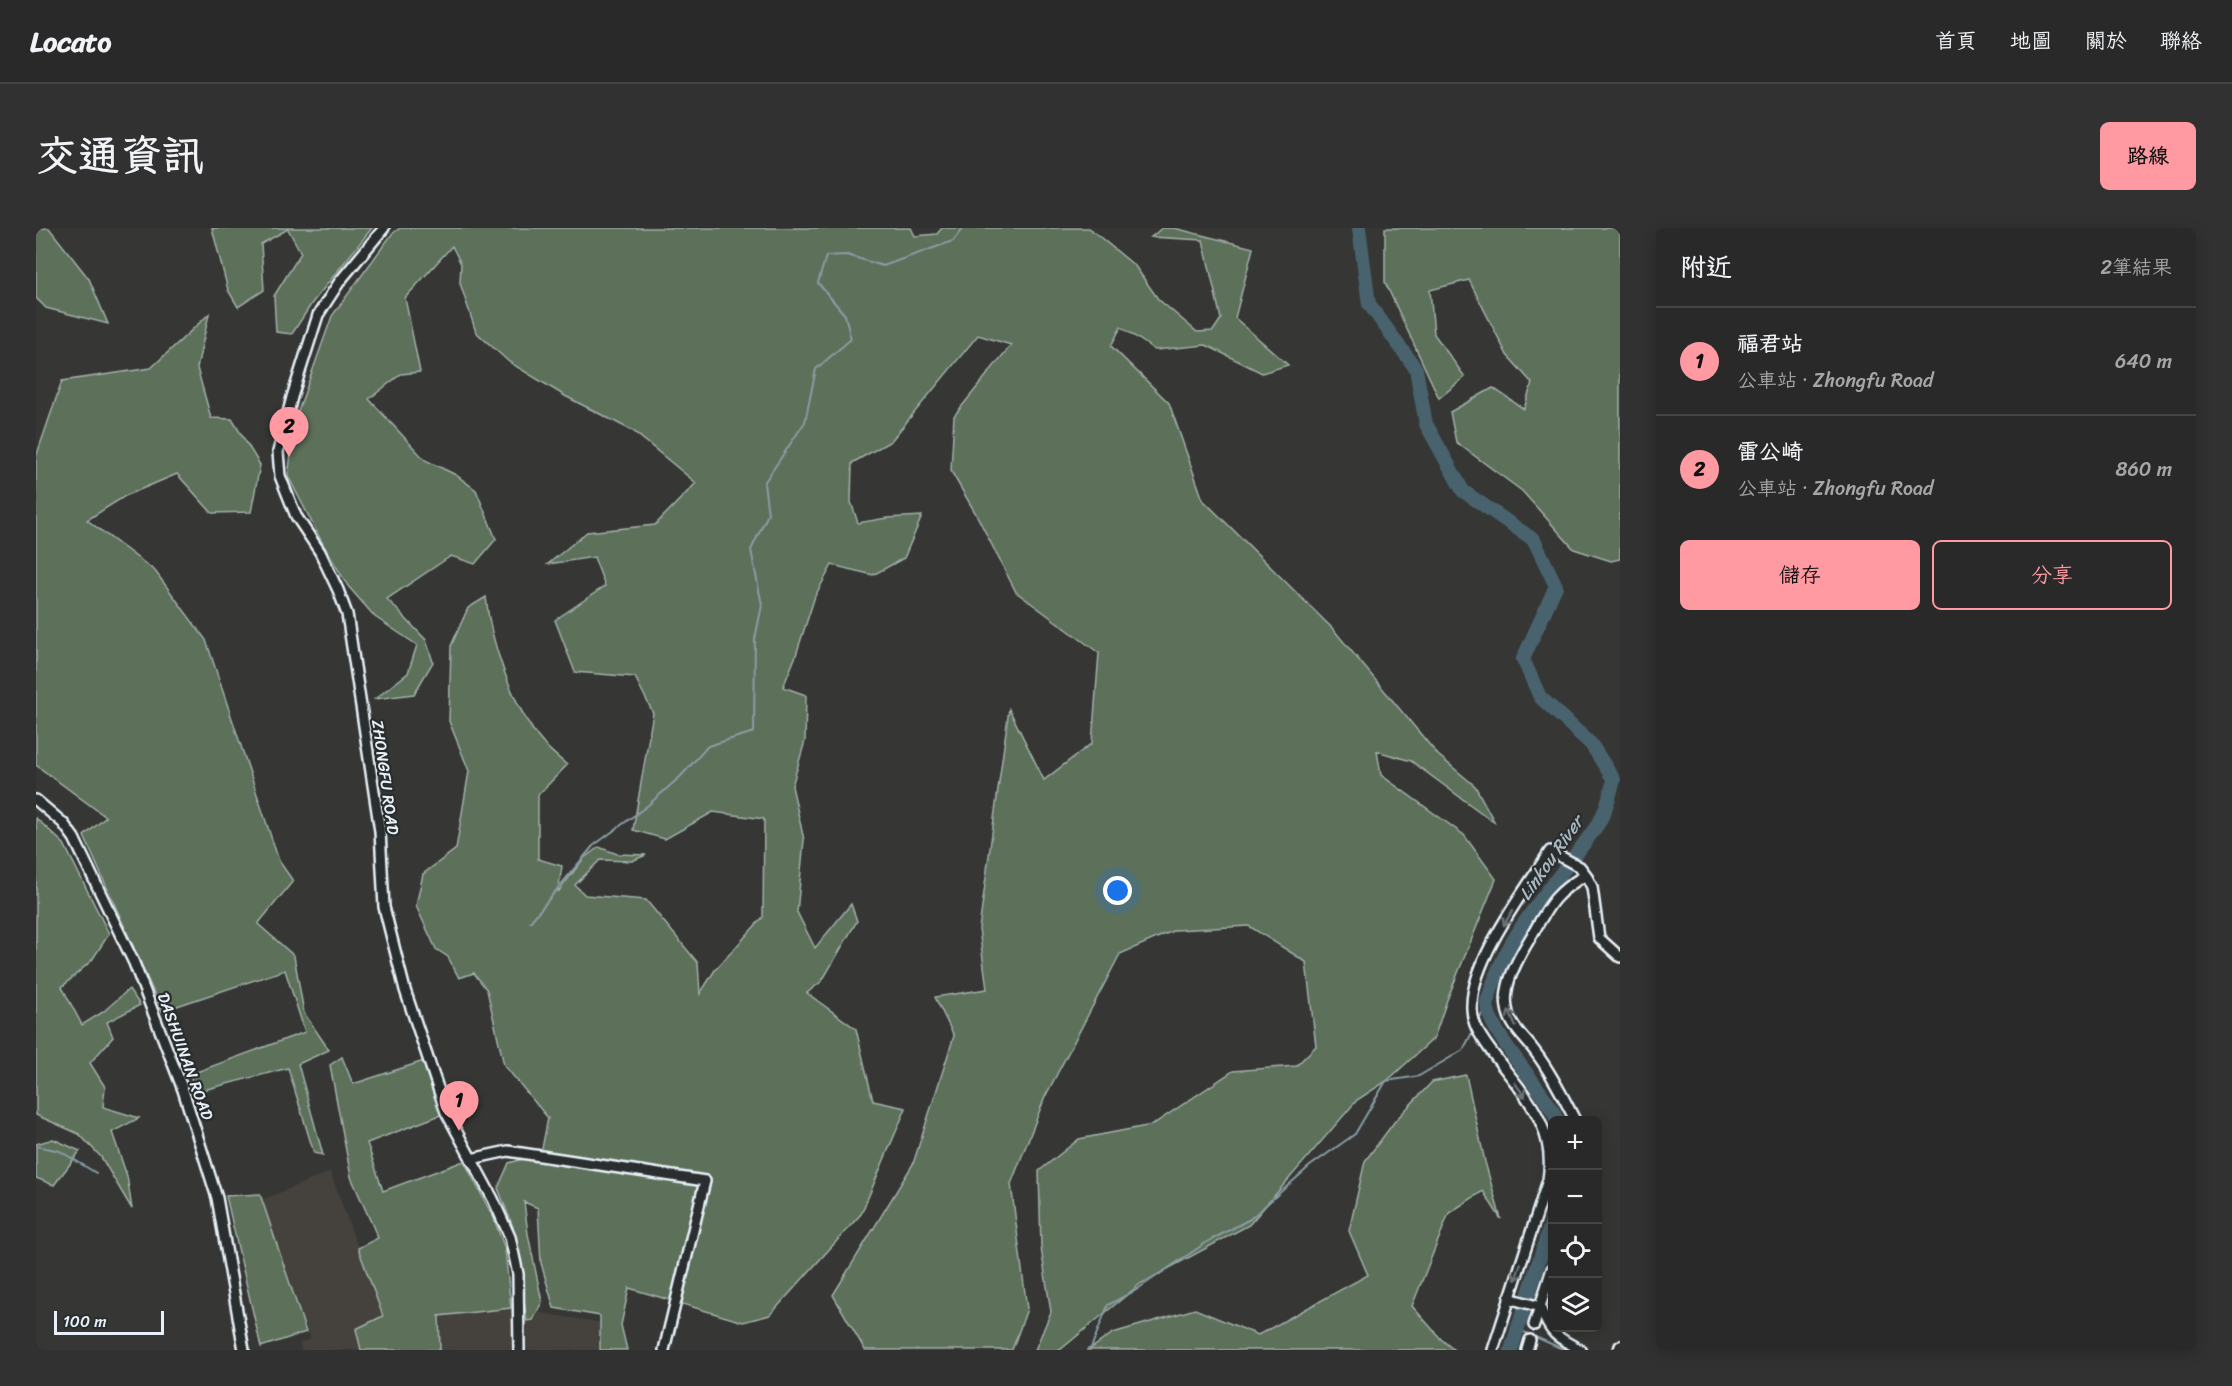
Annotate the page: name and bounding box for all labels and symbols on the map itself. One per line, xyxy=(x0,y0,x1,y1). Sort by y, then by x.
pin: 2 xyxy=(270,408,308,457)
street label: ZHONGFU ROAD xyxy=(363,718,408,837)
water label: Linkou River xyxy=(1510,806,1594,907)
your location xyxy=(1103,876,1132,905)
one-way arrow xyxy=(1501,909,1513,926)
street label: DASHUINAN ROAD xyxy=(149,988,222,1124)
one-way arrow xyxy=(1505,1009,1517,1027)
pin: 1 xyxy=(440,1082,478,1131)
one-way arrow xyxy=(1514,1082,1526,1098)
one-way arrow xyxy=(1512,1262,1523,1281)
scale bar xyxy=(54,1308,164,1336)

